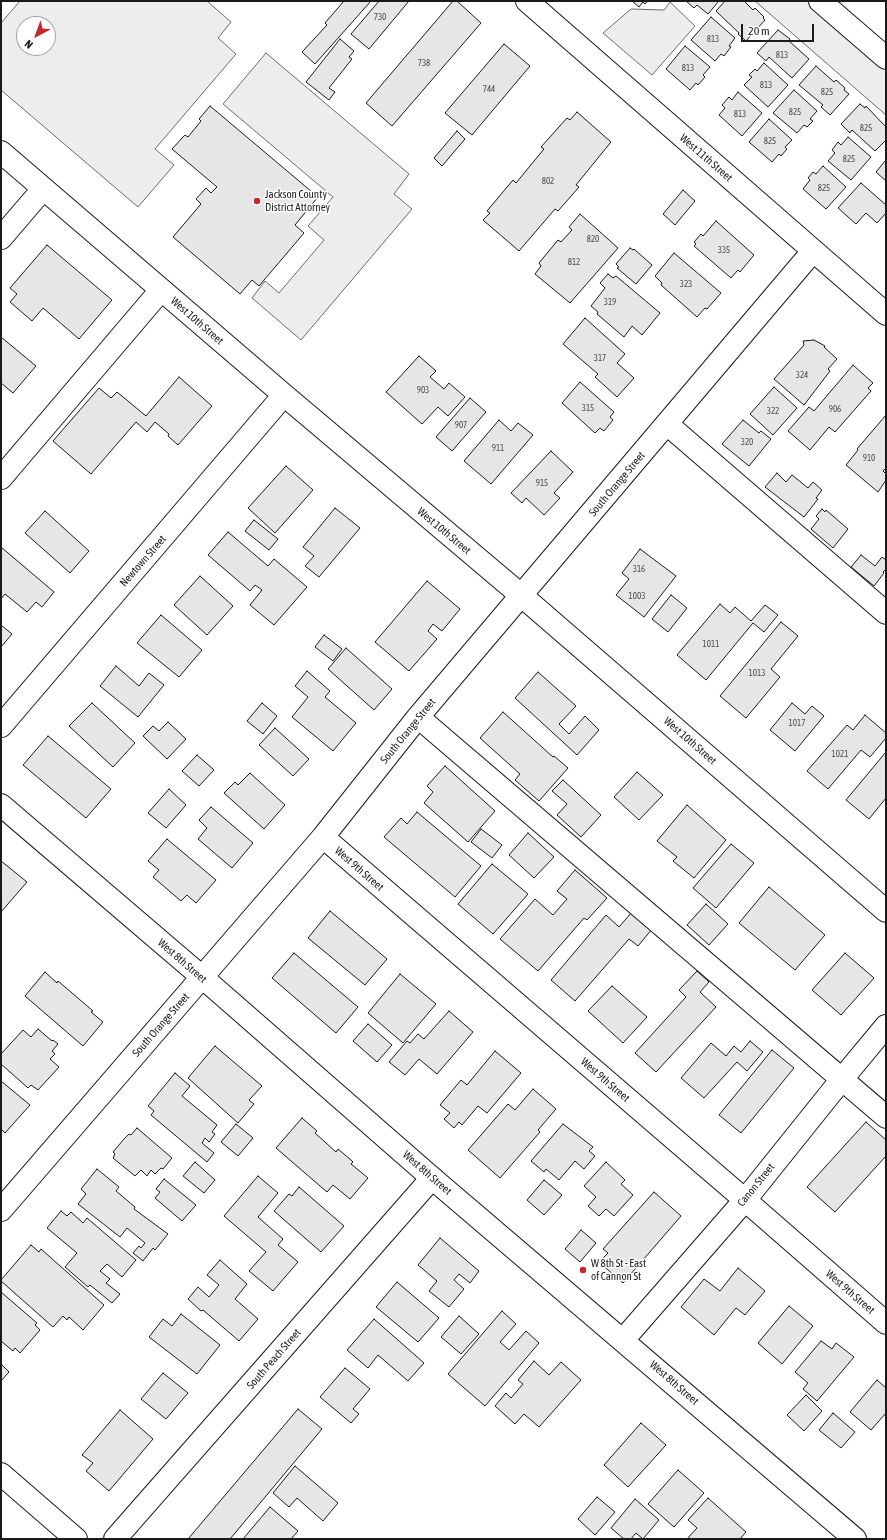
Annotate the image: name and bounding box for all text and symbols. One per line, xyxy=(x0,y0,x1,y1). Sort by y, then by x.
house number: 730 xyxy=(374,12,386,22)
north arrow xyxy=(16,16,56,56)
scale bar xyxy=(743,16,816,42)
text: 20 m xyxy=(748,24,770,38)
house number: 813 xyxy=(707,34,719,44)
text: N xyxy=(22,38,35,51)
house number: 813 xyxy=(776,50,788,60)
house number: 738 xyxy=(418,58,430,68)
house number: 813 xyxy=(682,63,694,73)
house number: 813 xyxy=(760,80,772,90)
house number: 744 xyxy=(483,84,495,94)
house number: 825 xyxy=(821,87,833,97)
house number: 825 xyxy=(789,107,801,117)
house number: 813 xyxy=(734,109,746,119)
house number: 825 xyxy=(860,123,872,133)
street label: West 11th Street xyxy=(677,131,735,185)
house number: 825 xyxy=(764,136,776,146)
house number: 825 xyxy=(843,154,855,164)
house number: 802 xyxy=(542,176,554,186)
house number: 825 xyxy=(818,183,830,193)
place label: Jackson County District Attorney xyxy=(265,188,330,214)
marker: Jackson County District Attorney xyxy=(252,196,262,206)
house number: 820 xyxy=(587,234,599,244)
house number: 335 xyxy=(718,245,730,255)
house number: 812 xyxy=(568,257,580,267)
house number: 323 xyxy=(680,279,692,289)
street label: West 10th Street xyxy=(168,294,226,348)
house number: 319 xyxy=(604,297,616,307)
house number: 317 xyxy=(594,353,606,363)
house number: 324 xyxy=(796,370,808,380)
house number: 903 xyxy=(417,385,429,395)
house number: 315 xyxy=(582,403,594,413)
house number: 906 xyxy=(829,404,841,414)
house number: 322 xyxy=(767,406,779,416)
house number: 907 xyxy=(455,420,467,430)
house number: 320 xyxy=(741,437,753,447)
house number: 911 xyxy=(492,443,504,453)
street label: South Orange Street xyxy=(586,449,648,519)
house number: 910 xyxy=(863,453,875,463)
house number: 915 xyxy=(536,478,548,488)
street label: West 10th Street xyxy=(415,505,473,557)
street label: Newtown Street xyxy=(117,533,169,589)
house number: 316 xyxy=(633,564,645,574)
house number: 1003 xyxy=(629,591,645,601)
house number: 1011 xyxy=(703,639,719,649)
house number: 1013 xyxy=(749,668,765,678)
street label: South Orange Street xyxy=(378,696,438,766)
street label: West 10th Street xyxy=(661,714,719,768)
house number: 1017 xyxy=(789,718,805,728)
house number: 1021 xyxy=(832,749,848,759)
street label: West 9th Street xyxy=(332,844,386,894)
street label: West 8th Street xyxy=(155,936,209,986)
street label: South Orange Street xyxy=(130,990,192,1060)
street label: West 9th Street xyxy=(578,1055,632,1105)
street label: West 8th Street xyxy=(400,1148,454,1198)
street label: Canon Street xyxy=(735,1161,777,1209)
place label: W 8th St - East of Cannon St xyxy=(591,1257,646,1283)
marker: W 8th St - East of Cannon St xyxy=(578,1265,588,1275)
street label: West 9th Street xyxy=(823,1267,877,1317)
street label: South Peach Street xyxy=(244,1326,304,1392)
street label: West 8th Street xyxy=(647,1358,701,1408)

